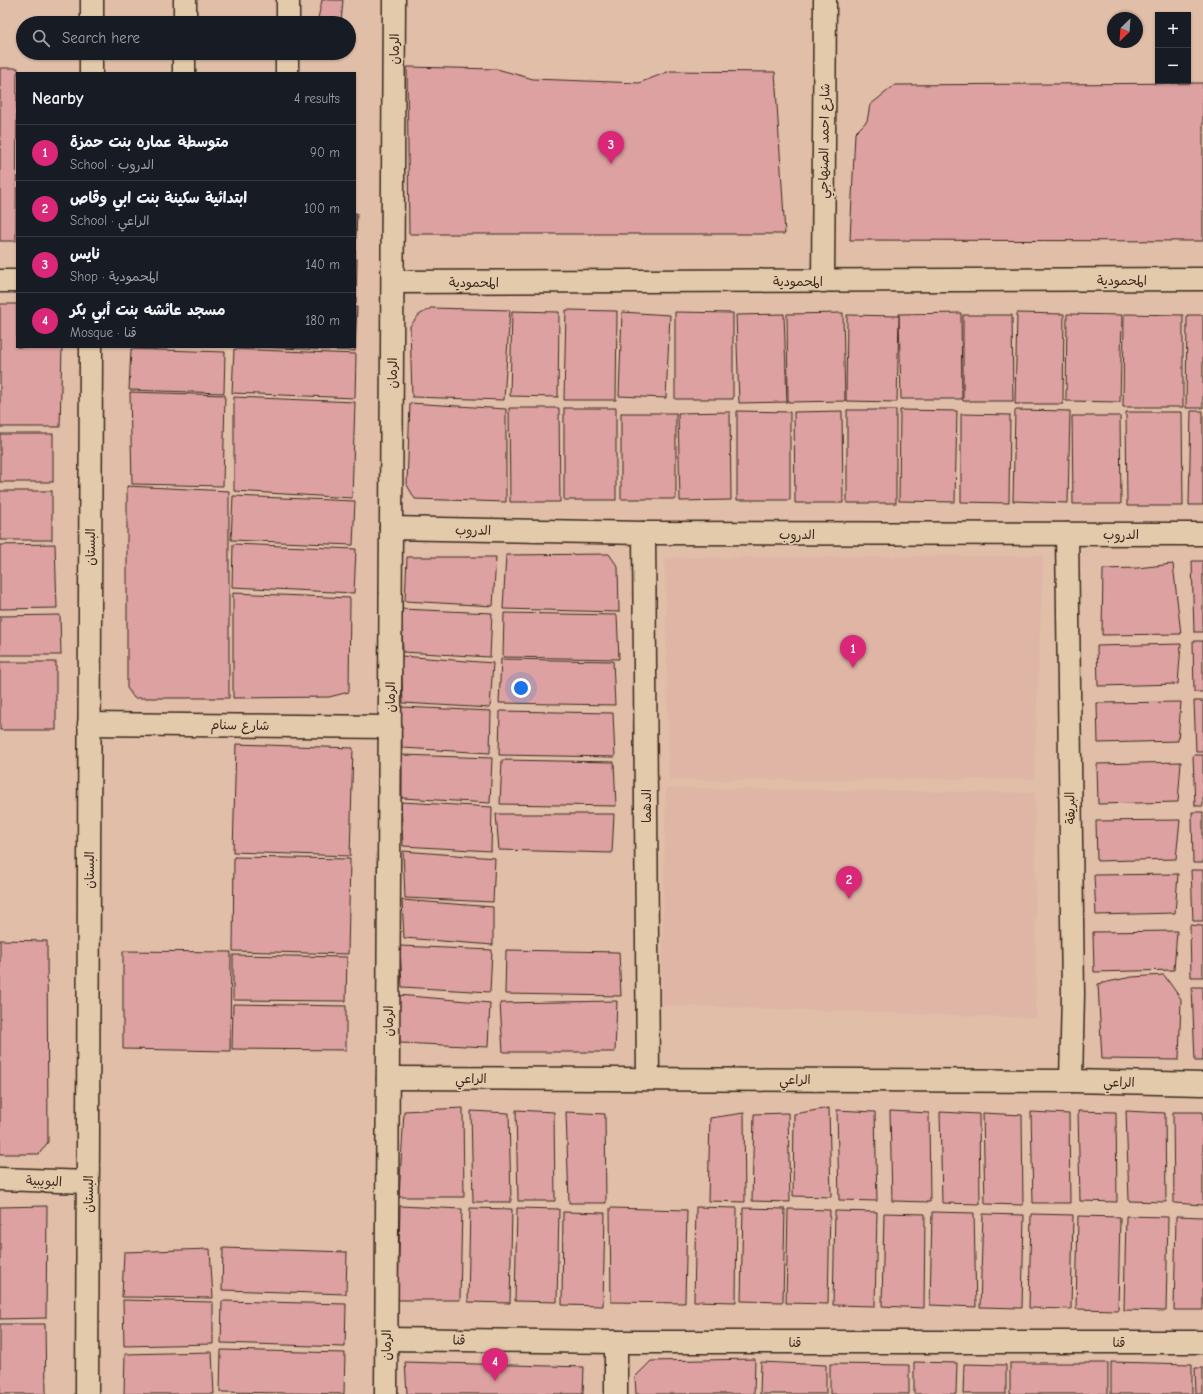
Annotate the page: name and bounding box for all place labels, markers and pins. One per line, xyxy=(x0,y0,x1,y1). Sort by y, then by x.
pin: 3 xyxy=(598,131,624,164)
pin: 1 xyxy=(840,635,866,668)
pin: 2 xyxy=(836,866,862,899)
pin: 4 xyxy=(482,1348,508,1381)

